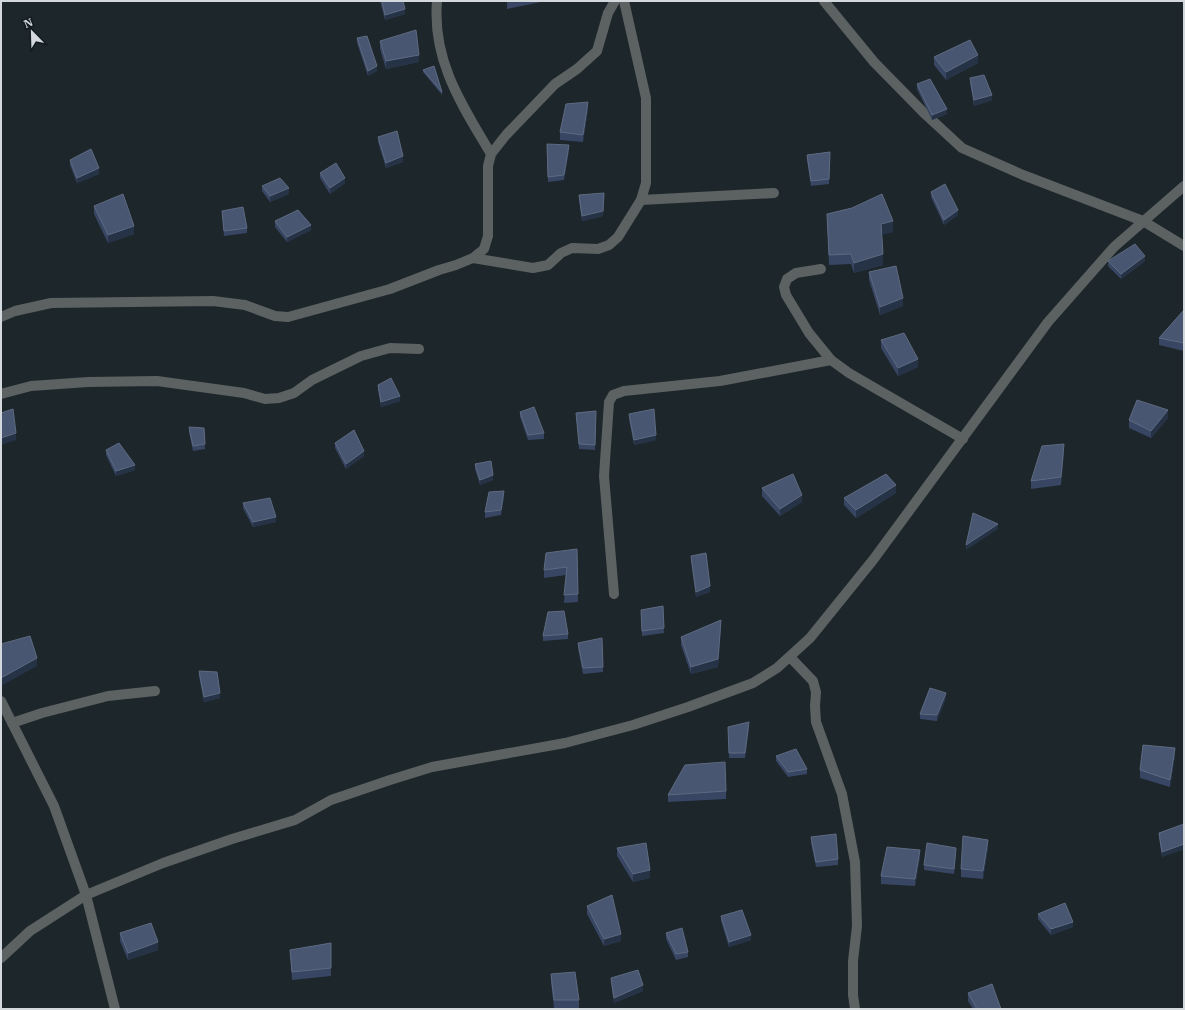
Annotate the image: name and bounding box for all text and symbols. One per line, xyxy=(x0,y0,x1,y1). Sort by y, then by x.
north arrow xyxy=(12,12,52,52)
text: N xyxy=(21,15,35,31)

